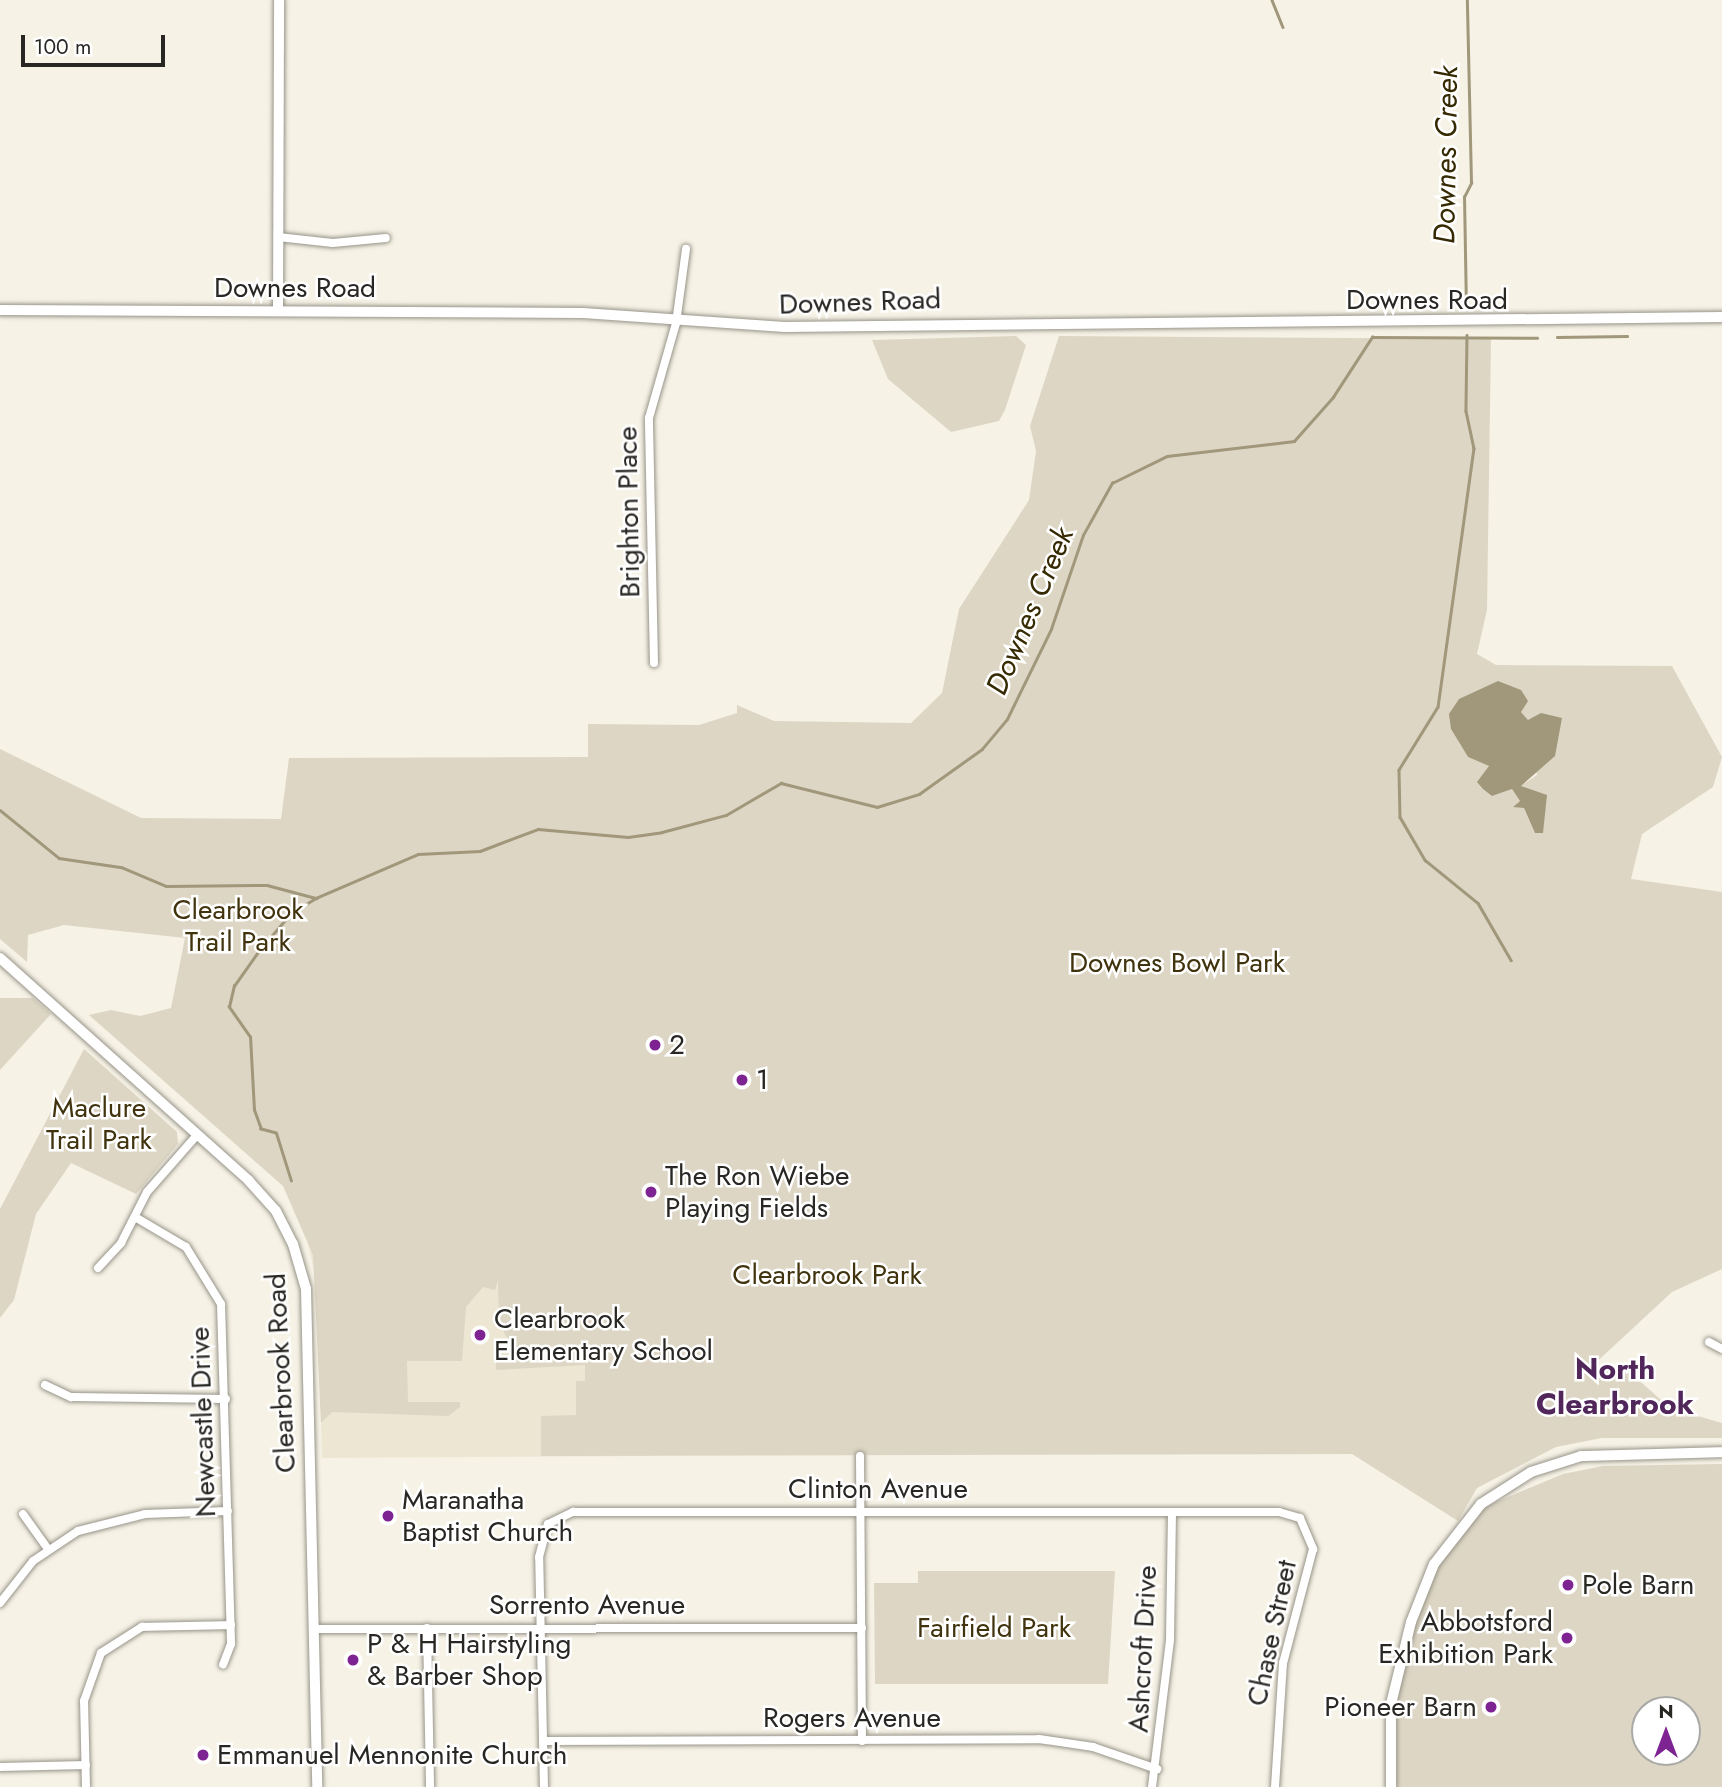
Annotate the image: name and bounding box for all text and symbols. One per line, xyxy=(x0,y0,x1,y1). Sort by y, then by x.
scale bar xyxy=(24,21,168,65)
text: 100 m xyxy=(34,32,91,62)
water label: Downes Creek xyxy=(1426,66,1466,244)
street label: Downes Road xyxy=(214,271,376,305)
street label: Downes Road xyxy=(778,282,942,322)
street label: Downes Road xyxy=(1346,283,1508,317)
street label: Brighton Place xyxy=(611,426,647,598)
water label: Downes Creek xyxy=(979,522,1081,700)
park label: Clearbrook Trail Park xyxy=(172,893,304,959)
park label: Downes Bowl Park xyxy=(1069,946,1285,980)
place label: 2 xyxy=(669,1028,685,1062)
marker: 2 xyxy=(647,1037,663,1053)
place label: 1 xyxy=(756,1063,769,1097)
marker: 1 xyxy=(734,1072,750,1088)
park label: Maclure Trail Park xyxy=(46,1091,152,1157)
place label: The Ron Wiebe Playing Fields xyxy=(665,1159,849,1225)
marker: The Ron Wiebe Playing Fields xyxy=(643,1184,659,1200)
park label: Clearbrook Park xyxy=(732,1258,922,1292)
street label: Clearbrook Road xyxy=(259,1272,303,1474)
place label: Clearbrook Elementary School xyxy=(494,1302,713,1368)
street label: Newcastle Drive xyxy=(183,1326,223,1518)
marker: Clearbrook Elementary School xyxy=(472,1327,488,1343)
district label: North Clearbrook xyxy=(1536,1351,1694,1422)
street label: Clinton Avenue xyxy=(788,1472,968,1506)
place label: Maranatha Baptist Church xyxy=(402,1483,573,1549)
marker: Maranatha Baptist Church xyxy=(380,1508,396,1524)
street label: Chase Street xyxy=(1240,1557,1304,1709)
street label: Ashcroft Drive xyxy=(1122,1564,1164,1734)
place label: Pole Barn xyxy=(1582,1568,1694,1602)
marker: Pole Barn xyxy=(1560,1577,1576,1593)
street label: Sorrento Avenue xyxy=(489,1588,685,1622)
place label: Abbotsford Exhibition Park xyxy=(1378,1605,1553,1671)
park label: Fairfield Park xyxy=(917,1611,1071,1645)
place label: P & H Hairstyling & Barber Shop xyxy=(367,1627,572,1693)
marker: Abbotsford Exhibition Park xyxy=(1559,1630,1575,1646)
marker: P & H Hairstyling & Barber Shop xyxy=(345,1652,361,1668)
place label: Pioneer Barn xyxy=(1324,1690,1477,1724)
north arrow xyxy=(1631,1696,1701,1766)
text: N xyxy=(1658,1698,1674,1725)
marker: Pioneer Barn xyxy=(1483,1699,1499,1715)
street label: Rogers Avenue xyxy=(763,1701,941,1735)
place label: Emmanuel Mennonite Church xyxy=(217,1738,567,1772)
marker: Emmanuel Mennonite Church xyxy=(195,1747,211,1763)

